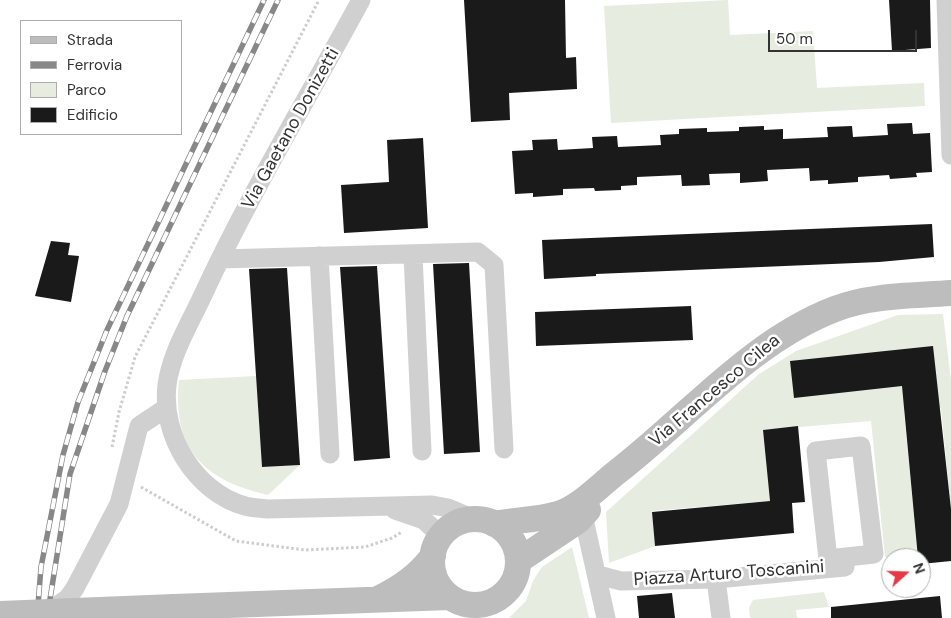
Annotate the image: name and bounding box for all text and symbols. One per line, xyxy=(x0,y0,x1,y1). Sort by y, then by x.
legend xyxy=(20,20,182,135)
scale bar xyxy=(771,20,920,52)
text: 50 m xyxy=(776,29,813,49)
text: Strada xyxy=(67,30,113,50)
street label: Via Gaetano Donizetti xyxy=(238,45,344,213)
text: Ferrovia xyxy=(67,55,122,75)
text: Parco xyxy=(67,80,106,100)
text: Edificio xyxy=(67,105,118,125)
street label: Via Francesco Cilea xyxy=(645,330,785,452)
north arrow xyxy=(881,548,931,598)
street label: Piazza Arturo Toscanini xyxy=(633,557,825,591)
text: N xyxy=(909,560,929,576)

